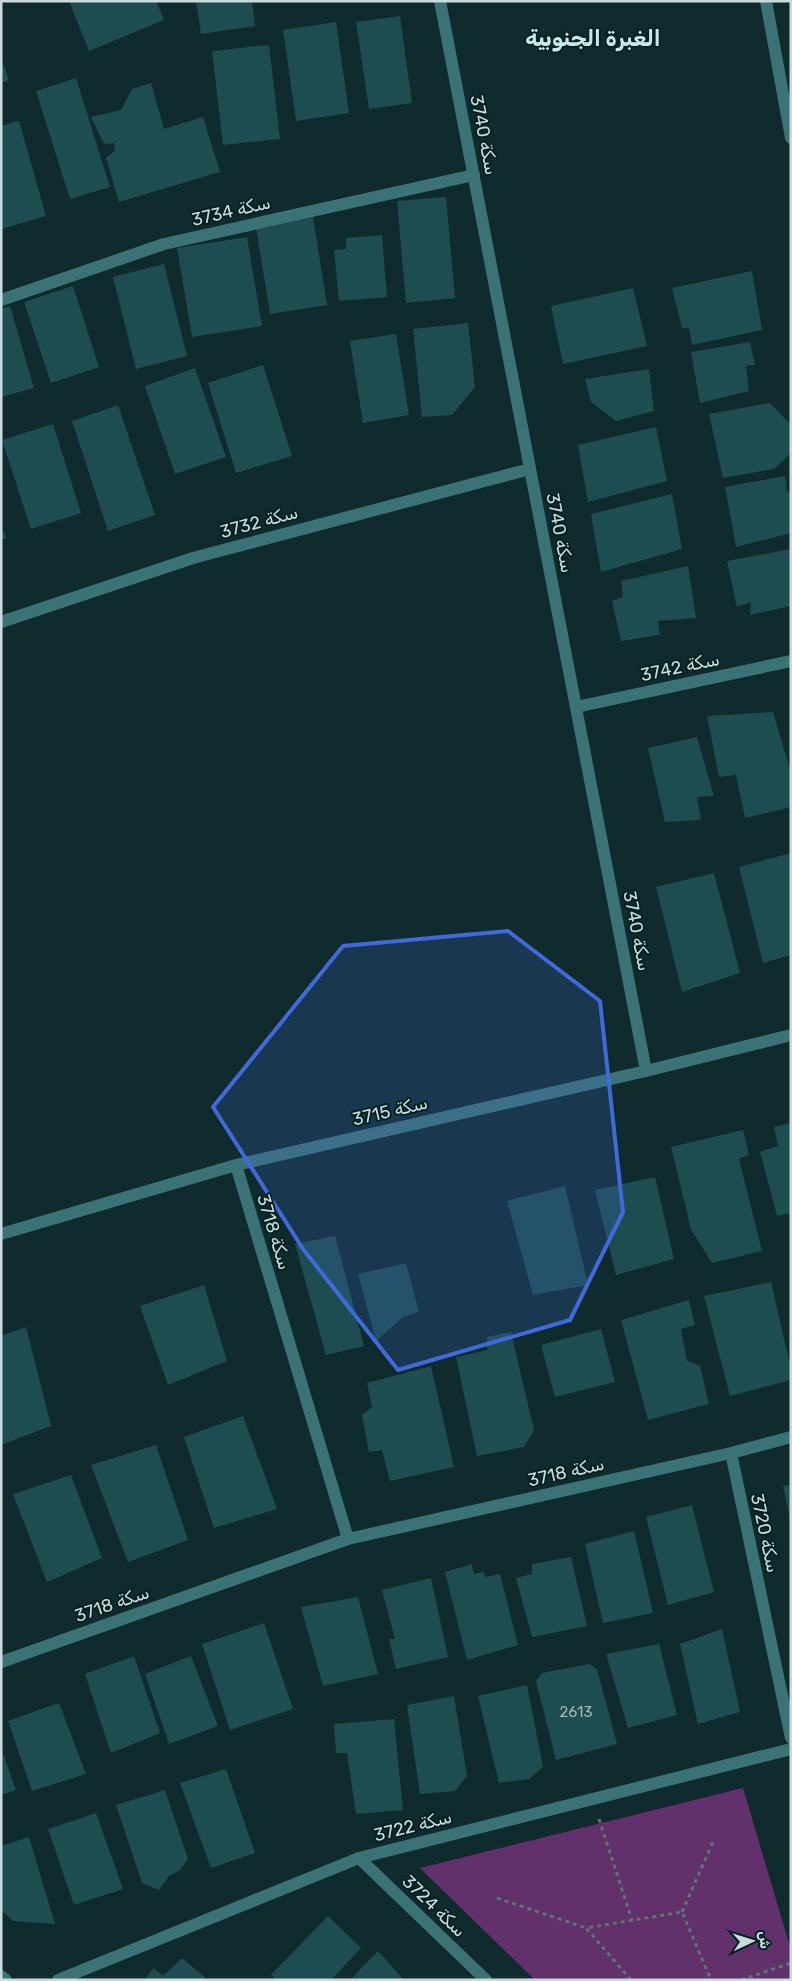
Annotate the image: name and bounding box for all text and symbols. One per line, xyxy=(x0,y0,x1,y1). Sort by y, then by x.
district label: الغبرة الجنوبية xyxy=(525,25,661,52)
street label: سكة 3740 xyxy=(465,93,503,177)
street label: سكة 3734 xyxy=(189,191,273,231)
street label: سكة 3740 xyxy=(541,491,579,575)
street label: سكة 3732 xyxy=(218,501,300,543)
street label: سكة 3742 xyxy=(638,648,722,686)
street label: سكة 3740 xyxy=(618,889,656,973)
street label: سكة 3715 xyxy=(350,1092,430,1130)
street label: سكة 3718 xyxy=(252,1192,296,1272)
street label: سكة 3718 xyxy=(526,1453,606,1491)
street label: سكة 3720 xyxy=(746,1491,784,1575)
street label: سكة 3718 xyxy=(72,1581,152,1627)
house number: 2613 xyxy=(560,1703,592,1721)
street label: سكة 3722 xyxy=(372,1806,454,1846)
street label: سكة 3724 xyxy=(397,1870,471,1942)
north arrow xyxy=(727,1916,777,1966)
text: ش xyxy=(755,1931,774,1950)

